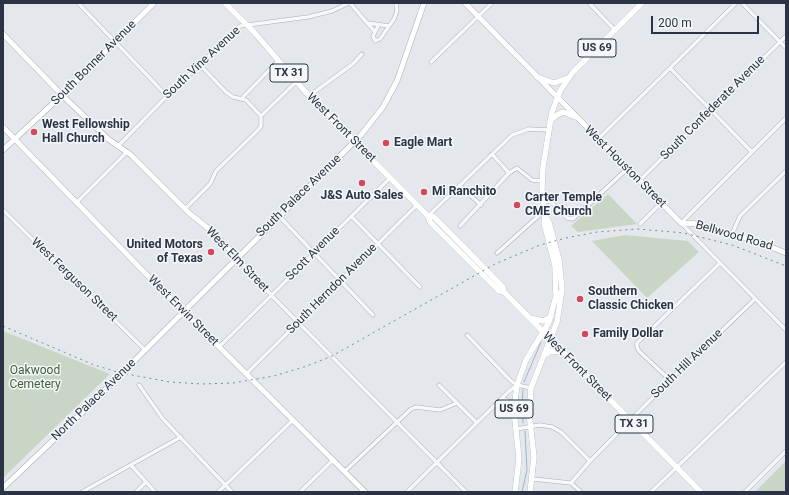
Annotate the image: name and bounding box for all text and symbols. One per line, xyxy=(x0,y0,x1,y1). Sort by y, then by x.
scale bar xyxy=(653,8,761,34)
text: 200 m xyxy=(658,16,692,30)
street label: South Bonner Avenue xyxy=(48,17,140,109)
street label: South Vine Avenue xyxy=(161,24,243,102)
road number: US 69 xyxy=(578,39,616,57)
street label: South Confederate Avenue xyxy=(658,53,768,163)
road number: TX 31 xyxy=(270,64,308,82)
street label: West Front Street xyxy=(303,90,379,166)
place label: West Fellowship Hall Church xyxy=(42,118,130,146)
street label: West Houston Street xyxy=(581,123,669,211)
marker: West Fellowship Hall Church xyxy=(29,127,39,137)
place label: Eagle Mart xyxy=(394,136,452,150)
marker: Eagle Mart xyxy=(381,138,391,148)
street label: South Palace Avenue xyxy=(254,152,344,240)
marker: J&S Auto Sales xyxy=(357,178,367,188)
place label: Mi Ranchito xyxy=(432,185,496,199)
marker: Mi Ranchito xyxy=(419,187,429,197)
place label: J&S Auto Sales xyxy=(321,189,403,203)
place label: Carter Temple CME Church xyxy=(525,191,602,219)
marker: Carter Temple CME Church xyxy=(512,200,522,210)
street label: Bellwood Road xyxy=(694,218,774,254)
street label: West Elm Street xyxy=(202,224,272,296)
street label: Scott Avenue xyxy=(283,224,343,284)
street label: West Ferguson Street xyxy=(28,235,120,325)
place label: United Motors of Texas xyxy=(126,238,203,266)
street label: South Herndon Avenue xyxy=(284,241,380,337)
marker: United Motors of Texas xyxy=(206,247,216,257)
street label: West Erwin Street xyxy=(145,273,221,349)
place label: Southern Classic Chicken xyxy=(588,285,674,313)
marker: Southern Classic Chicken xyxy=(575,294,585,304)
street label: South Hill Avenue xyxy=(648,326,726,402)
place label: Family Dollar xyxy=(593,327,663,341)
street label: West Front Street xyxy=(539,329,615,405)
marker: Family Dollar xyxy=(580,329,590,339)
street label: North Palace Avenue xyxy=(49,356,139,444)
park label: Oakwood Cemetery xyxy=(9,364,61,392)
road number: US 69 xyxy=(495,400,533,418)
road number: TX 31 xyxy=(615,415,653,433)

